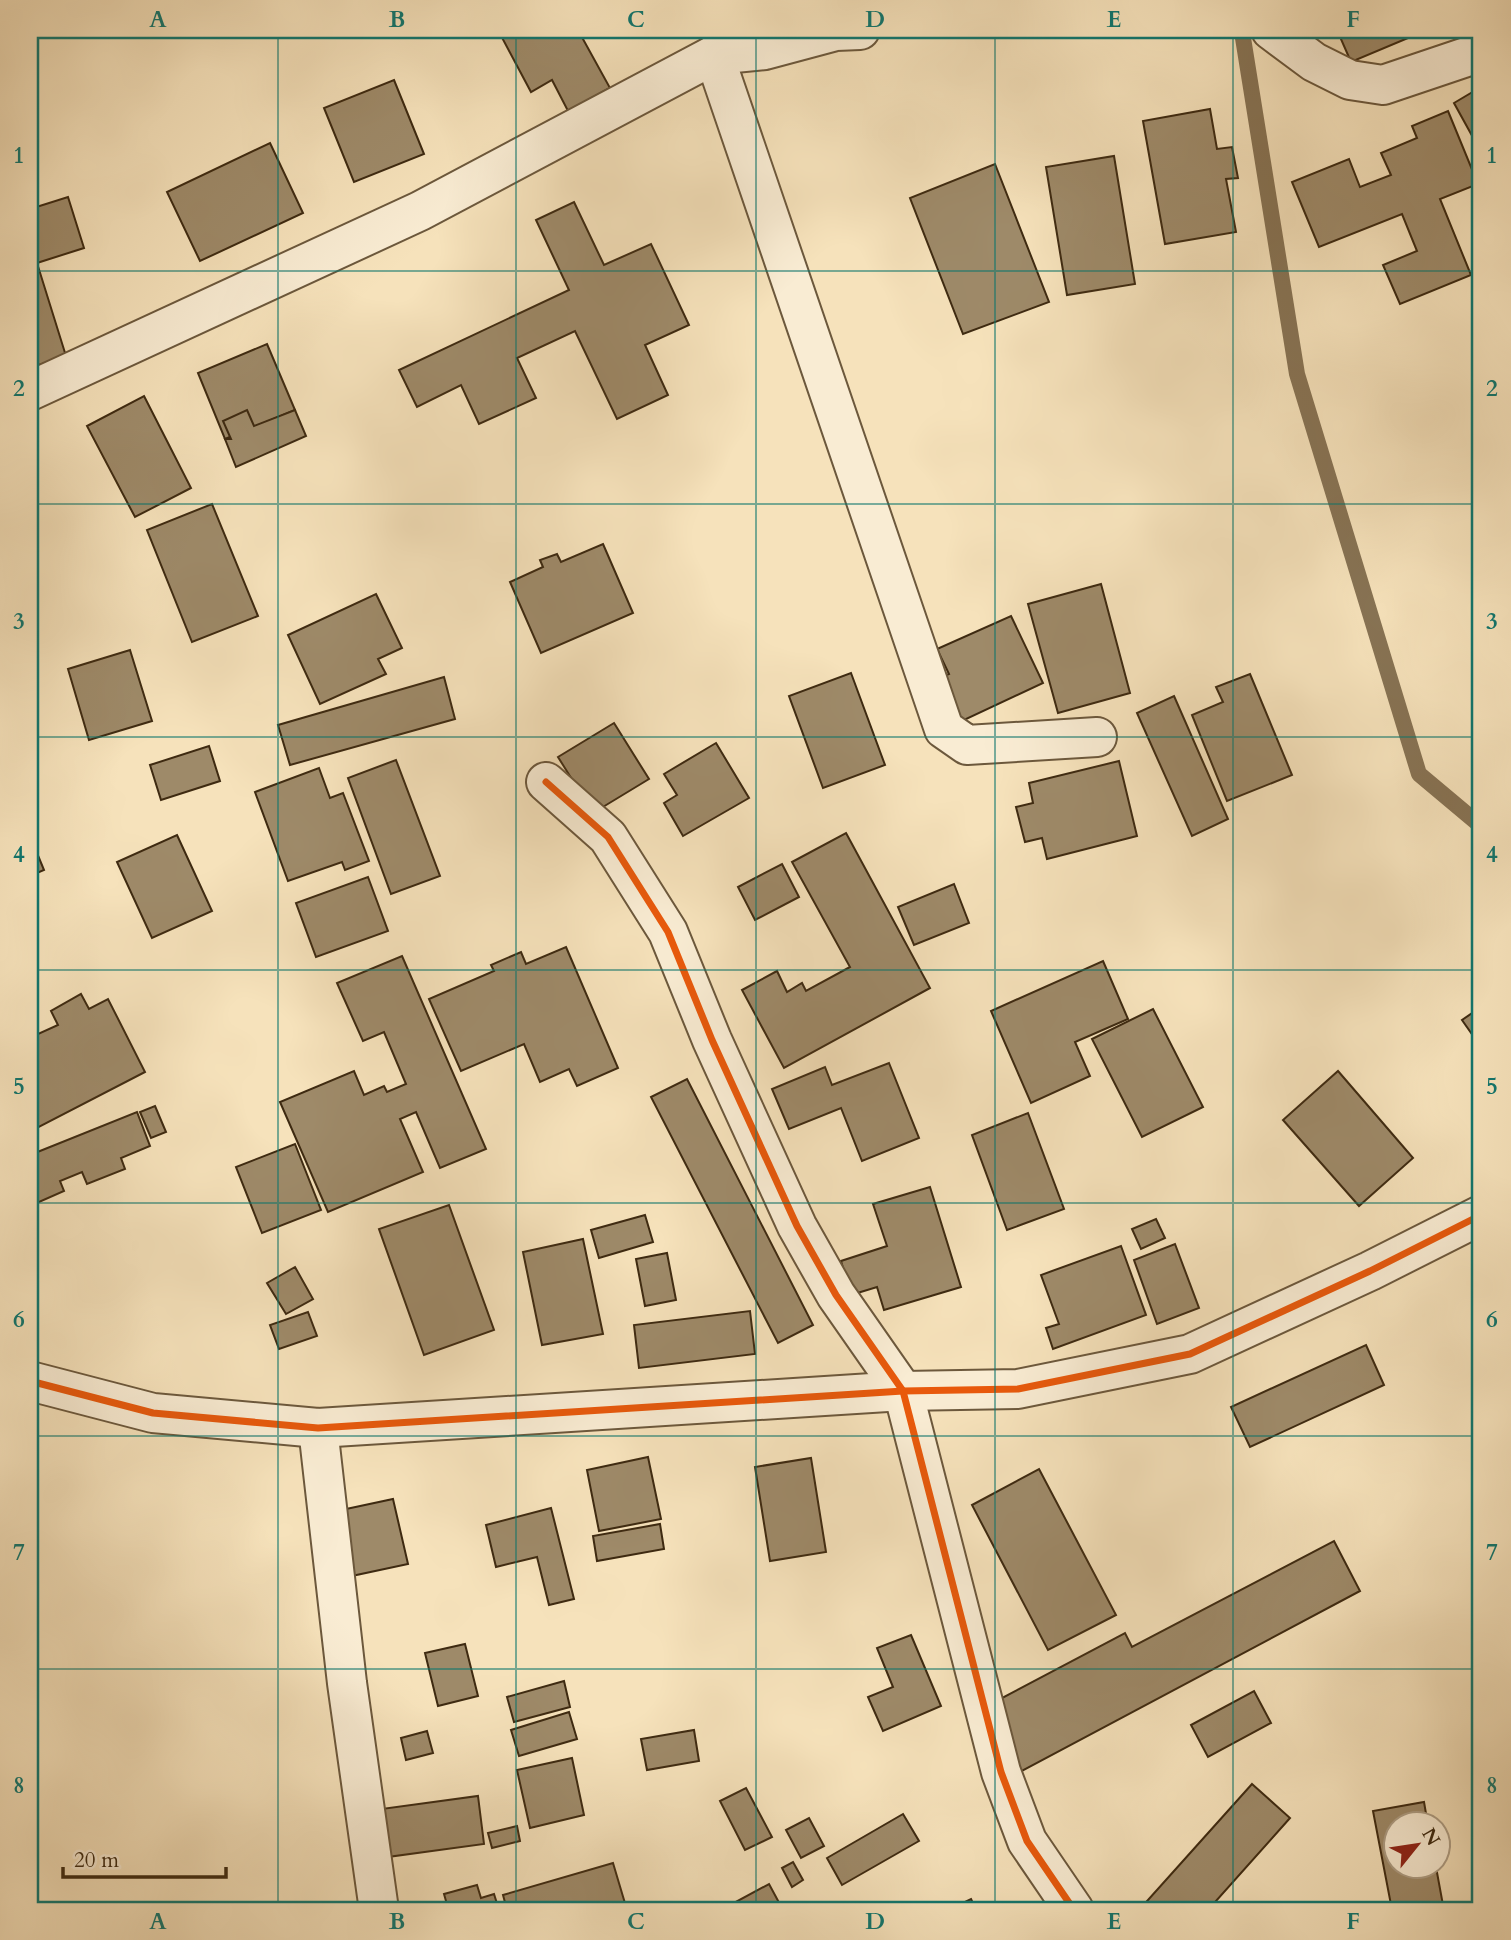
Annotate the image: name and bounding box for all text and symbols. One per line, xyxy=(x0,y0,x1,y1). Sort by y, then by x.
text: A xyxy=(149,4,167,35)
text: B xyxy=(389,4,405,35)
text: C xyxy=(627,4,645,35)
text: D xyxy=(865,4,885,35)
text: E xyxy=(1107,4,1121,35)
text: F xyxy=(1346,4,1360,35)
text: 1 xyxy=(13,140,25,171)
text: 1 xyxy=(1486,140,1498,171)
text: 2 xyxy=(13,373,25,404)
text: 2 xyxy=(1486,373,1498,404)
text: 3 xyxy=(13,606,25,637)
text: 3 xyxy=(1486,606,1498,637)
text: 4 xyxy=(13,839,25,870)
text: 4 xyxy=(1486,839,1498,870)
text: 5 xyxy=(13,1071,25,1102)
text: 5 xyxy=(1486,1071,1498,1102)
text: 6 xyxy=(13,1304,25,1335)
text: 6 xyxy=(1486,1304,1498,1335)
text: 7 xyxy=(13,1537,25,1568)
text: 7 xyxy=(1486,1537,1498,1568)
text: 8 xyxy=(13,1770,25,1801)
text: 8 xyxy=(1486,1770,1498,1801)
north arrow xyxy=(1382,1811,1452,1881)
text: N xyxy=(1415,1823,1446,1851)
scale bar xyxy=(63,1835,226,1879)
text: 20 m xyxy=(74,1846,119,1875)
text: A xyxy=(149,1906,167,1937)
text: B xyxy=(389,1906,405,1937)
text: C xyxy=(627,1906,645,1937)
text: D xyxy=(865,1906,885,1937)
text: E xyxy=(1107,1906,1121,1937)
text: F xyxy=(1346,1906,1360,1937)

